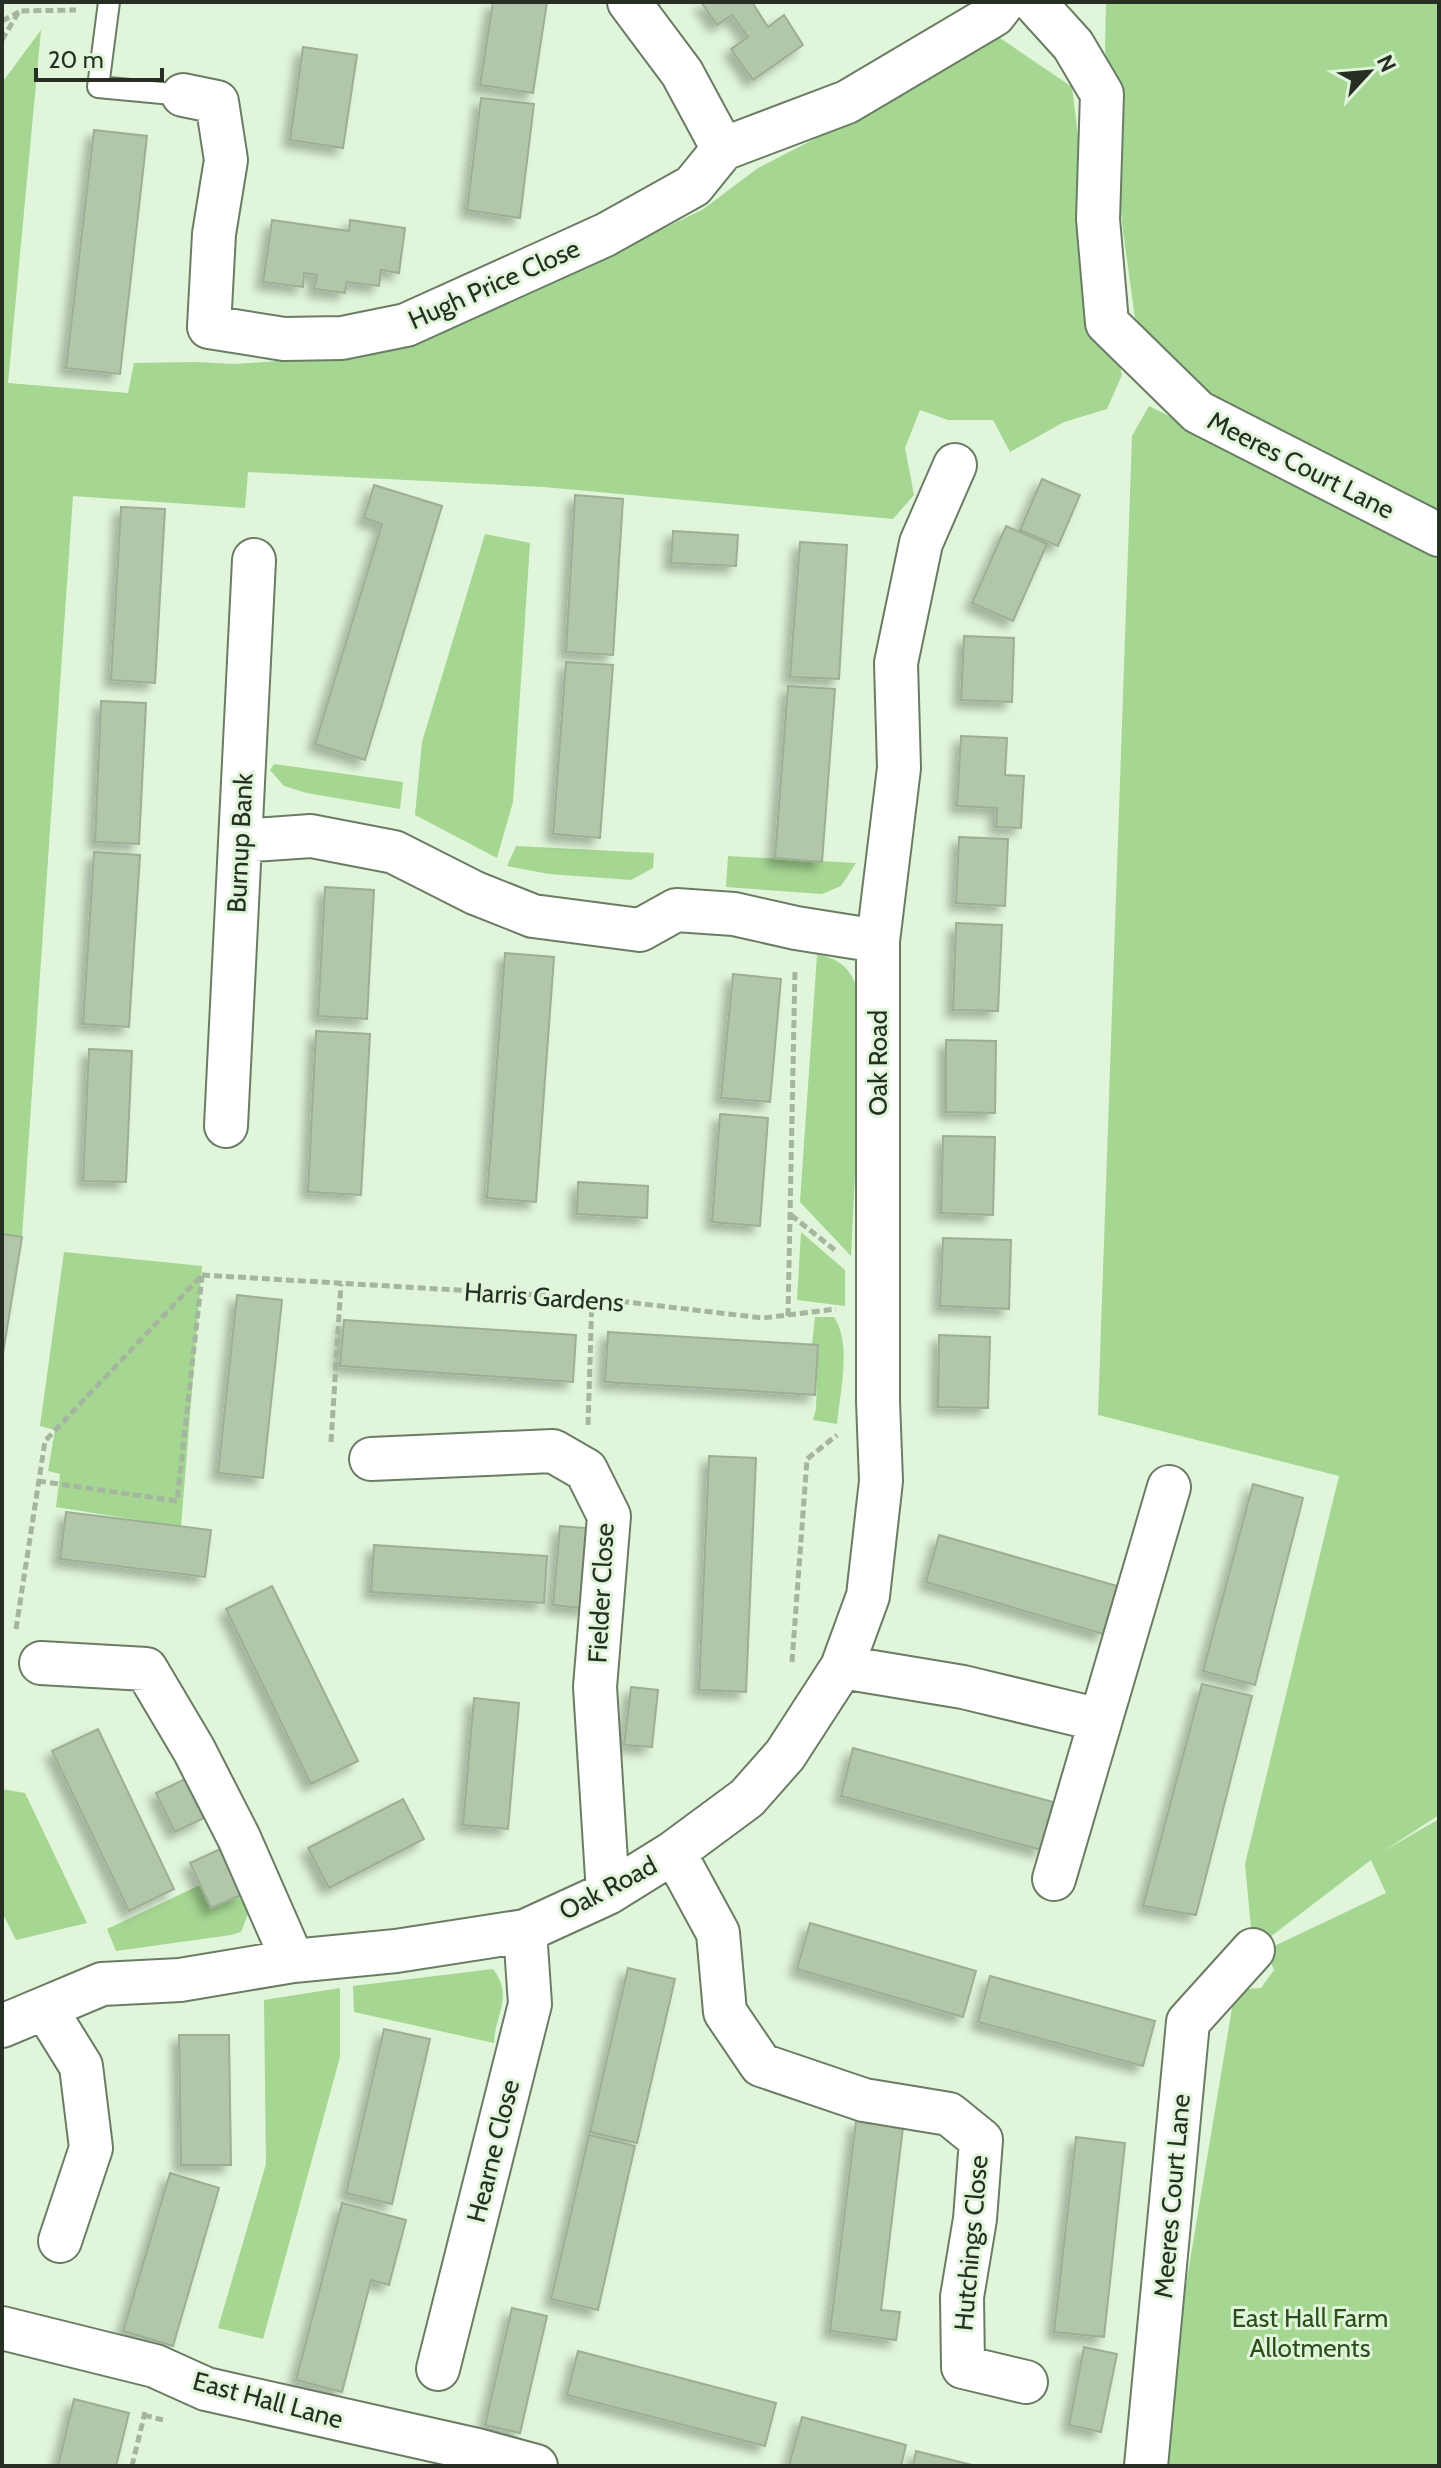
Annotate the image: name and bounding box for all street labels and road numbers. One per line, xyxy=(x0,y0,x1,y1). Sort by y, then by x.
street label: Hugh Price Close xyxy=(403,232,585,336)
street label: Meeres Court Lane xyxy=(1202,404,1400,526)
street label: Burnup Bank xyxy=(220,772,260,914)
street label: Oak Road xyxy=(862,1010,894,1116)
street label: Harris Gardens xyxy=(463,1275,625,1319)
street label: Fielder Close xyxy=(581,1522,621,1664)
street label: Oak Road xyxy=(554,1849,662,1927)
street label: Hearne Close xyxy=(460,2076,526,2226)
street label: Meeres Court Lane xyxy=(1147,2093,1197,2299)
street label: Hutchings Close xyxy=(947,2154,995,2332)
street label: East Hall Lane xyxy=(189,2365,347,2435)

